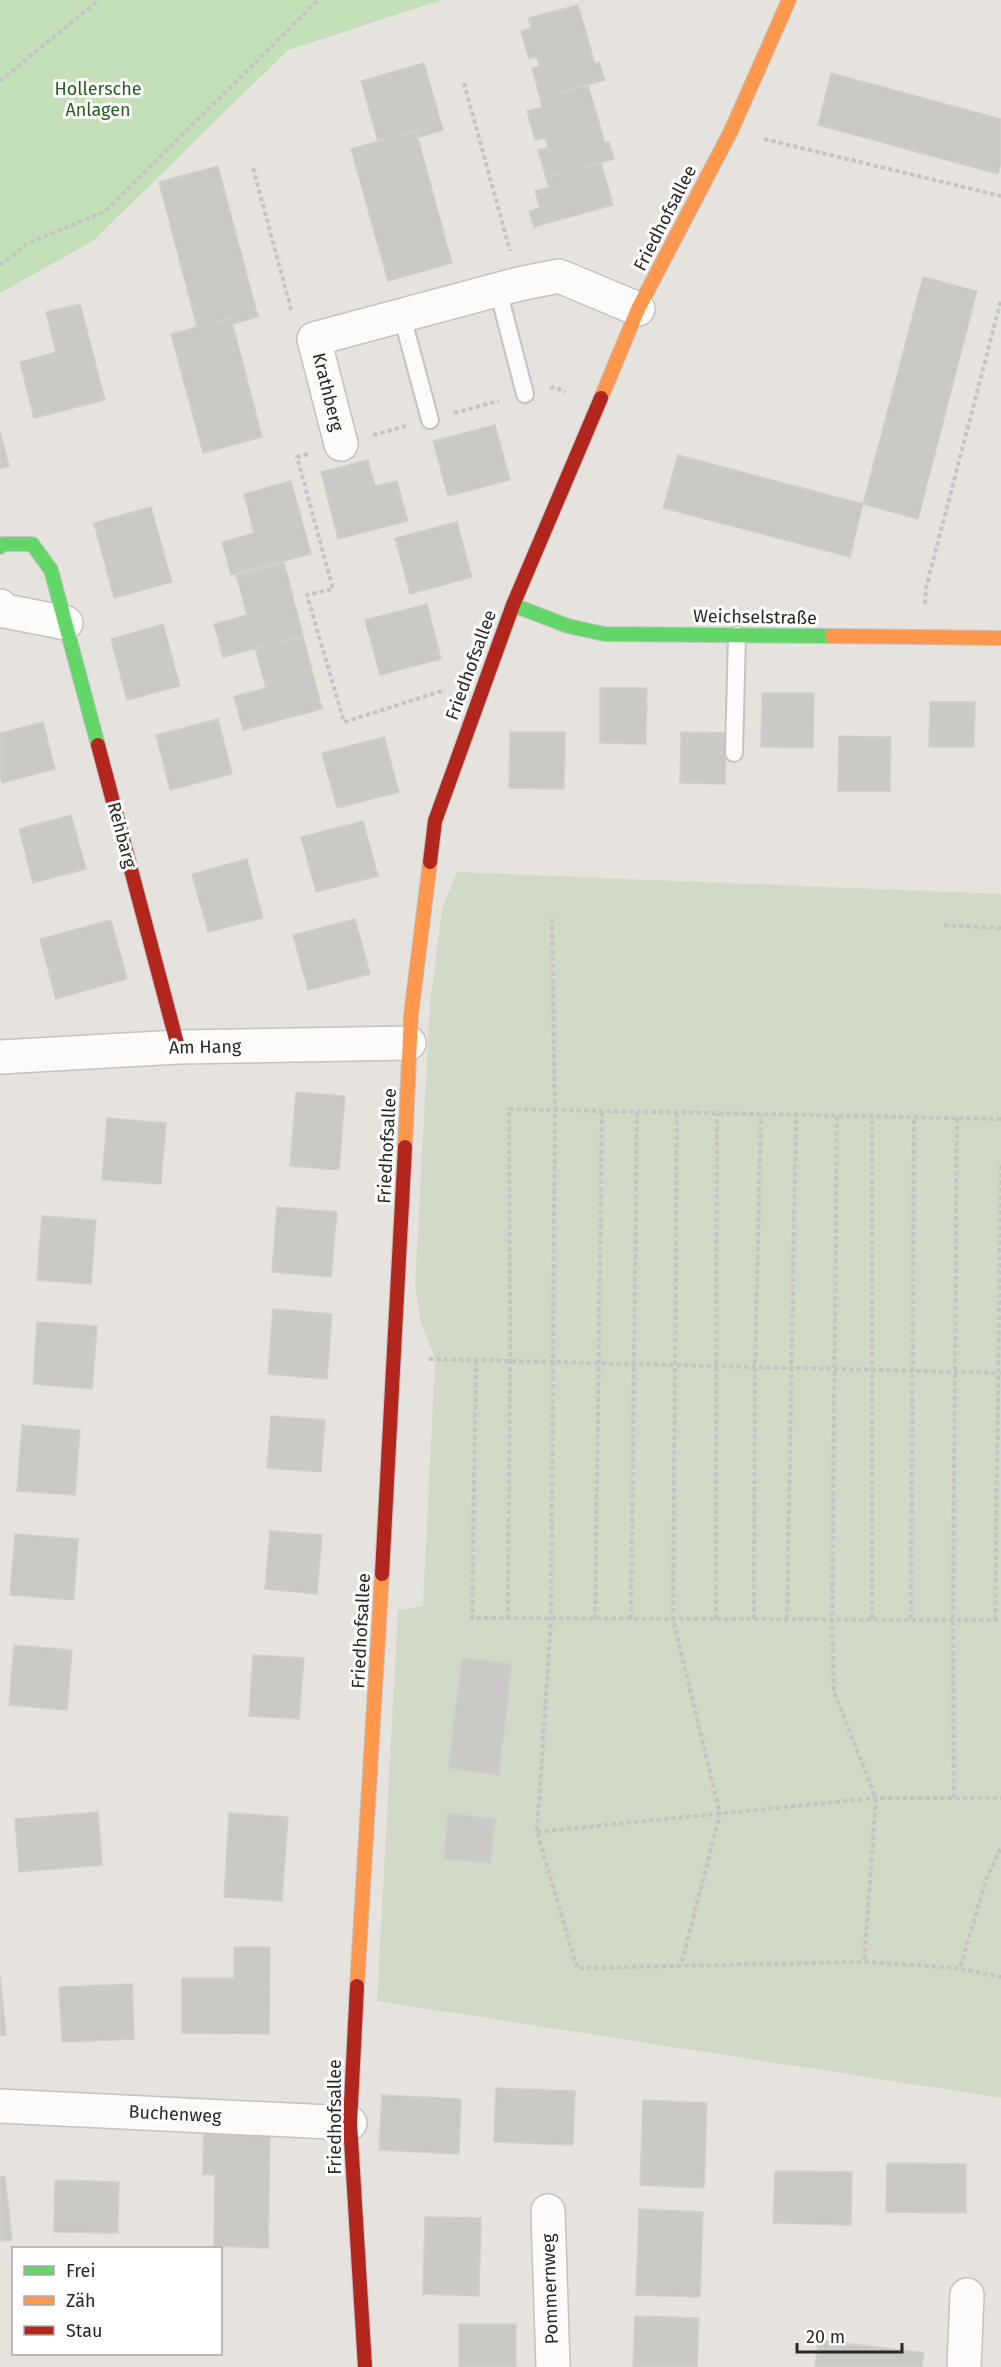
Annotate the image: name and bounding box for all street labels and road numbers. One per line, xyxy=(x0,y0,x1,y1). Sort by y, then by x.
street label: Friedhofsallee xyxy=(629,161,701,275)
street label: Krathberg xyxy=(308,350,349,434)
street label: Weichselstraße xyxy=(693,605,817,629)
street label: Friedhofsallee xyxy=(441,607,501,723)
street label: Rehbarg xyxy=(103,800,142,871)
street label: Am Hang xyxy=(169,1035,242,1059)
street label: Friedhofsallee xyxy=(373,1088,401,1204)
street label: Friedhofsallee xyxy=(347,1573,375,1689)
street label: Friedhofsallee xyxy=(324,2059,346,2175)
street label: Buchenweg xyxy=(128,2101,223,2127)
street label: Pommernweg xyxy=(537,2233,563,2345)

